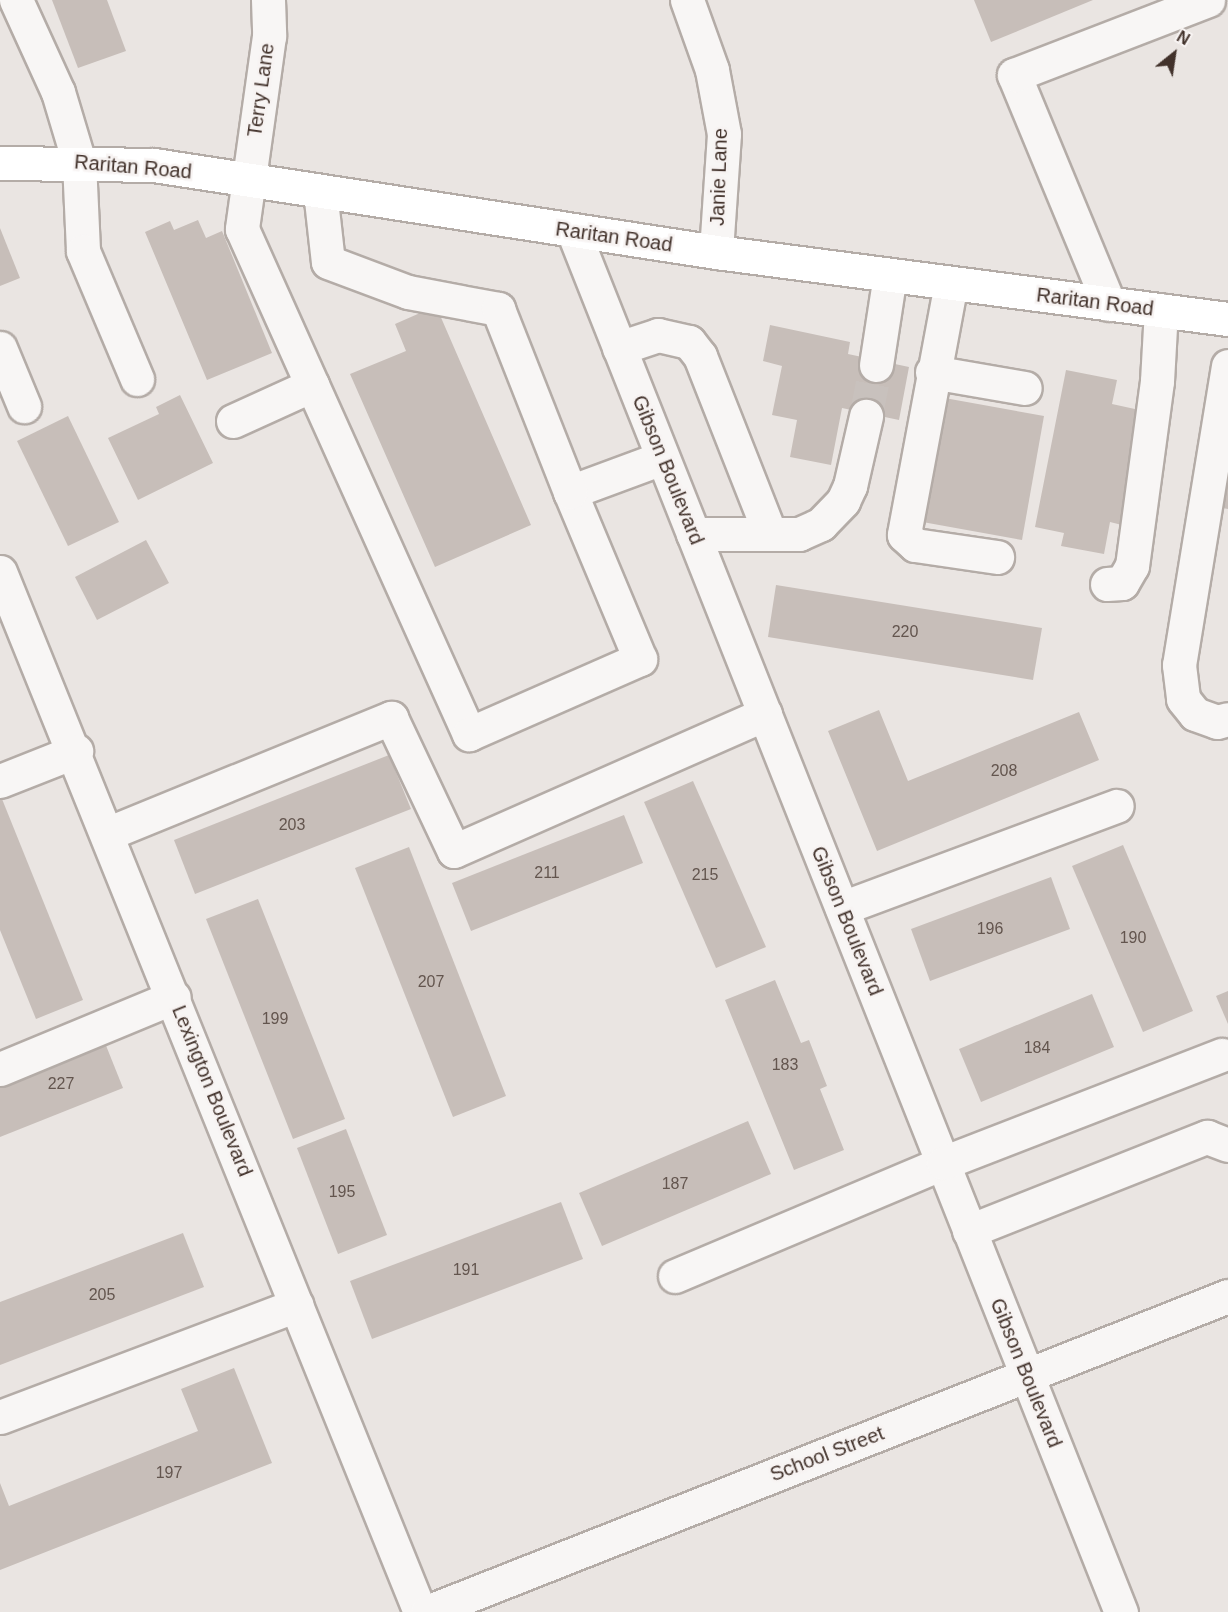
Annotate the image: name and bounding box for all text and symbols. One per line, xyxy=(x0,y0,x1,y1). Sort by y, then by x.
north arrow xyxy=(1144,24,1204,84)
text: N xyxy=(1174,28,1193,48)
street label: Terry Lane xyxy=(243,42,279,138)
street label: Janie Lane xyxy=(705,128,733,226)
street label: Raritan Road xyxy=(73,150,193,184)
street label: Raritan Road xyxy=(554,217,674,257)
street label: Raritan Road xyxy=(1035,283,1155,321)
street label: Gibson Boulevard xyxy=(627,392,709,548)
house number: 220 xyxy=(892,622,918,642)
house number: 208 xyxy=(991,761,1017,781)
house number: 203 xyxy=(279,815,305,835)
street label: Gibson Boulevard xyxy=(806,843,888,999)
house number: 211 xyxy=(534,863,560,883)
house number: 215 xyxy=(692,865,718,885)
house number: 196 xyxy=(977,919,1003,939)
house number: 190 xyxy=(1120,928,1146,948)
house number: 207 xyxy=(418,972,444,992)
street label: Lexington Boulevard xyxy=(167,1002,257,1180)
house number: 199 xyxy=(262,1009,288,1029)
house number: 184 xyxy=(1024,1038,1050,1058)
house number: 183 xyxy=(772,1055,798,1075)
house number: 227 xyxy=(48,1074,74,1094)
house number: 187 xyxy=(662,1174,688,1194)
house number: 195 xyxy=(329,1182,355,1202)
house number: 191 xyxy=(453,1260,479,1280)
house number: 205 xyxy=(89,1285,115,1305)
street label: Gibson Boulevard xyxy=(985,1295,1067,1451)
street label: School Street xyxy=(767,1421,887,1487)
house number: 197 xyxy=(156,1463,182,1483)

